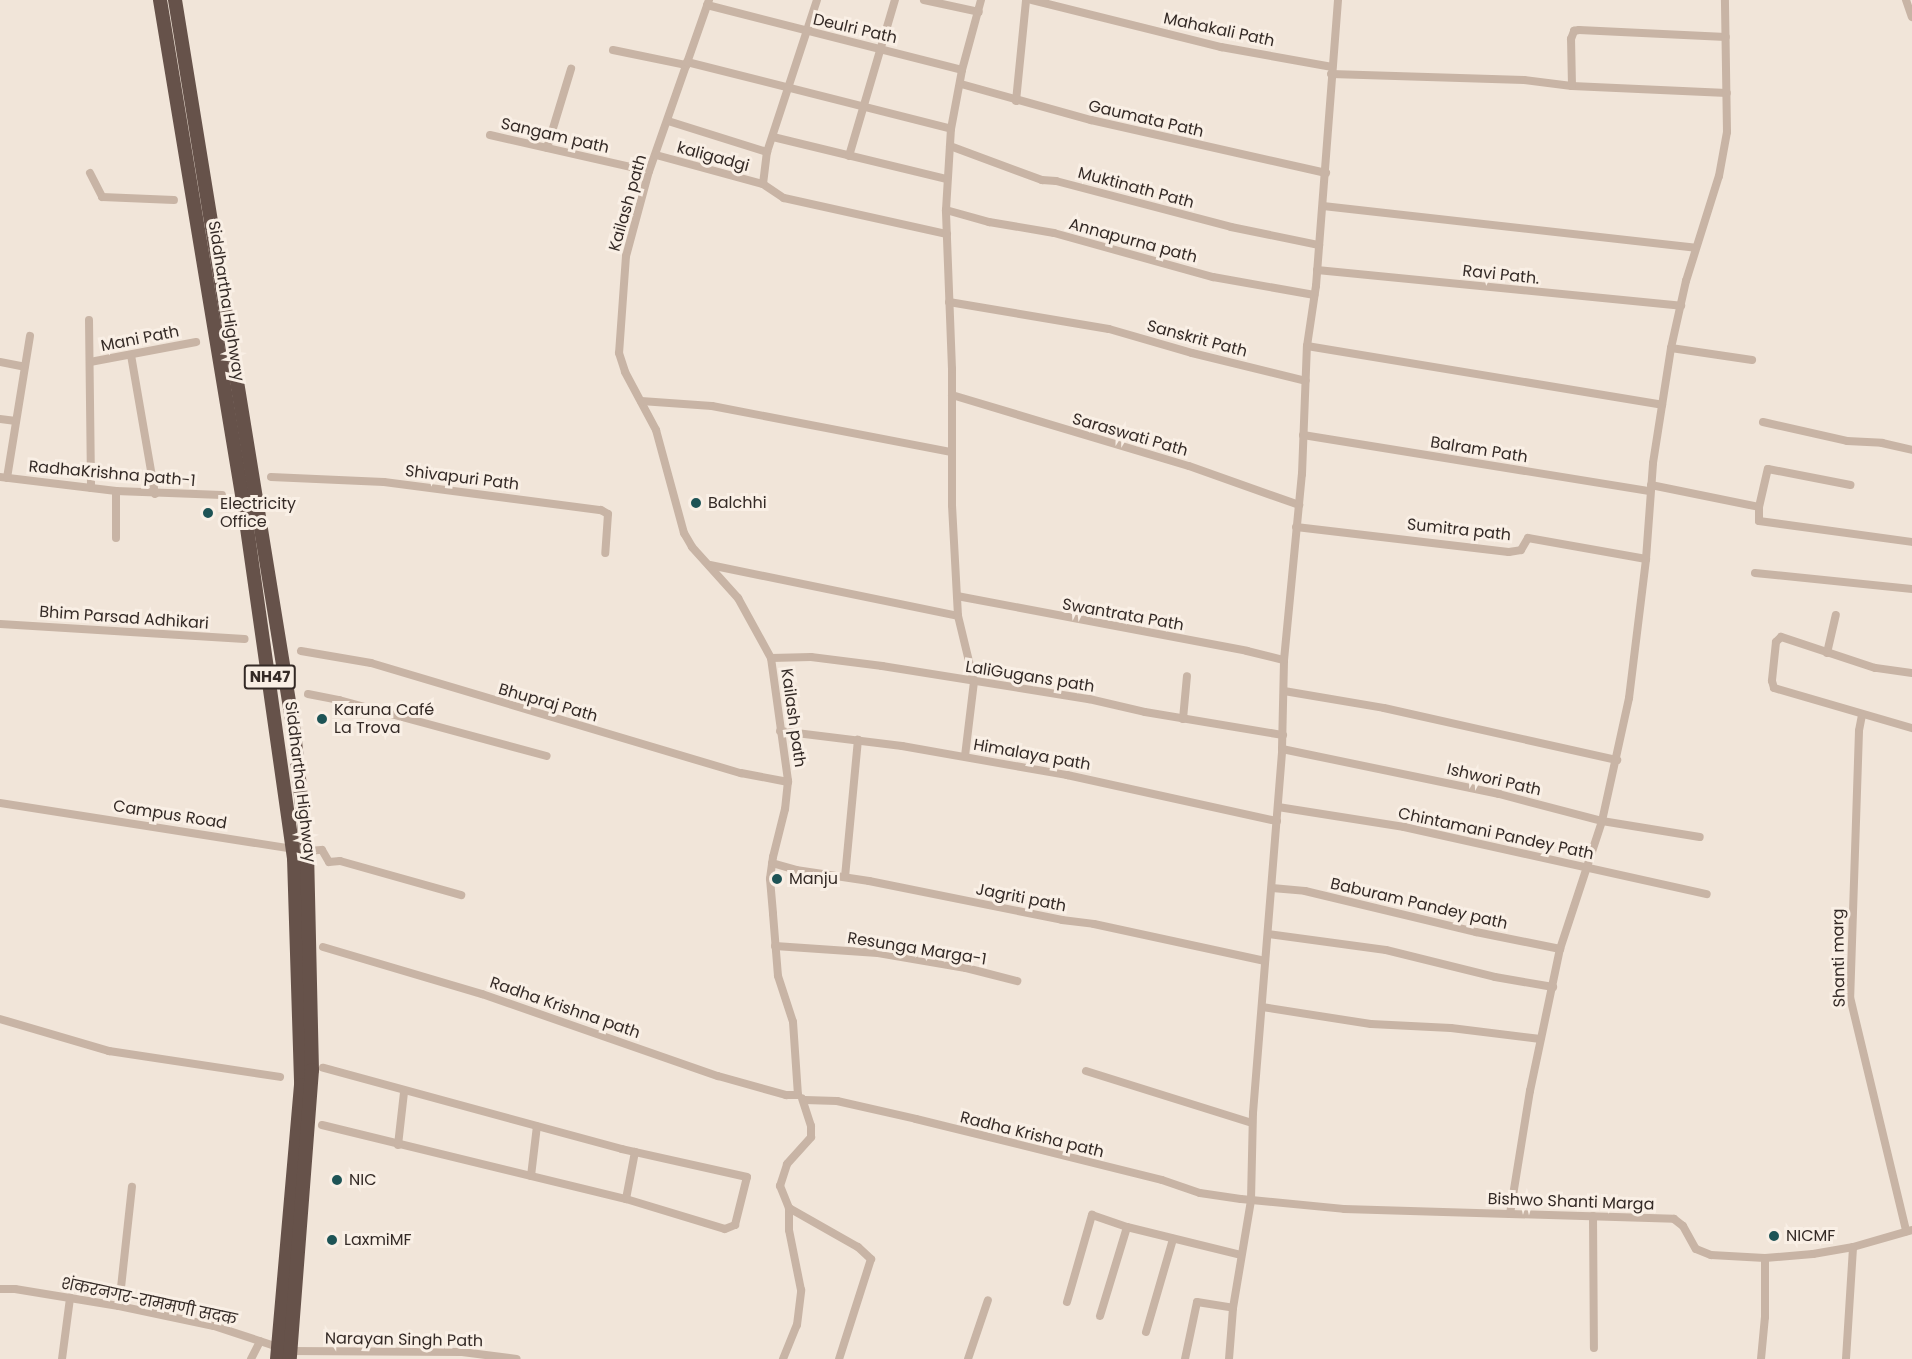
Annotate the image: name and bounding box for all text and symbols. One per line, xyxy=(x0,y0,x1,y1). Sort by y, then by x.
street label: Mahakali Path xyxy=(1162,9,1276,51)
street label: Deulri Path xyxy=(811,10,899,48)
street label: Gaumata Path xyxy=(1086,96,1206,142)
street label: Sangam path xyxy=(499,114,611,158)
street label: kaligadgi xyxy=(675,138,751,176)
street label: Kailash path xyxy=(605,152,651,254)
street label: Muktinath Path xyxy=(1076,163,1196,213)
street label: Annapurna path xyxy=(1067,215,1199,267)
street label: Siddhartha Highway xyxy=(204,219,248,383)
street label: Ravi Path. xyxy=(1462,261,1540,289)
street label: Sanskrit Path xyxy=(1145,316,1249,362)
street label: Mani Path xyxy=(99,322,181,356)
street label: Saraswati Path xyxy=(1070,409,1190,461)
street label: Balram Path xyxy=(1429,433,1529,467)
street label: RadhaKrishna path-1 xyxy=(28,457,196,491)
street label: Shivapuri Path xyxy=(404,461,520,495)
place label: Balchhi xyxy=(708,493,767,513)
place label: Electricity Office xyxy=(220,494,296,532)
marker: Balchhi xyxy=(689,496,703,510)
marker: Electricity Office xyxy=(201,506,215,520)
street label: Sumitra path xyxy=(1406,515,1512,545)
street label: Swantrata Path xyxy=(1061,595,1185,635)
street label: Bhim Parsad Adhikari xyxy=(39,603,209,633)
street label: LaliGugans path xyxy=(964,657,1096,697)
road number: NH47 xyxy=(243,665,297,689)
street label: Kailash path xyxy=(777,667,809,769)
street label: Bhupraj Path xyxy=(496,680,600,726)
street label: Siddhartha Highway xyxy=(281,700,319,864)
place label: Karuna Café La Trova xyxy=(334,700,434,738)
marker: Karuna Café La Trova xyxy=(315,712,329,726)
street label: Himalaya path xyxy=(972,735,1092,775)
street label: Ishwori Path xyxy=(1445,760,1543,800)
street label: Campus Road xyxy=(112,797,228,833)
street label: Chintamani Pandey Path xyxy=(1396,804,1596,864)
place label: Manju xyxy=(789,869,838,889)
marker: Manju xyxy=(770,872,784,886)
street label: Baburam Pandey path xyxy=(1329,874,1509,934)
street label: Jagriti path xyxy=(974,880,1068,916)
street label: Shanti marg xyxy=(1829,908,1849,1008)
street label: Resunga Marga-1 xyxy=(846,929,988,969)
street label: Radha Krishna path xyxy=(487,973,643,1043)
street label: Radha Krisha path xyxy=(958,1108,1106,1162)
place label: NIC xyxy=(349,1170,377,1190)
marker: NIC xyxy=(330,1173,344,1187)
street label: Bishwo Shanti Marga xyxy=(1487,1189,1655,1215)
place label: NICMF xyxy=(1786,1226,1835,1246)
marker: NICMF xyxy=(1767,1229,1781,1243)
place label: LaxmiMF xyxy=(344,1230,412,1250)
marker: LaxmiMF xyxy=(325,1233,339,1247)
street label: शंकरनगर-राममणी सदक xyxy=(59,1274,239,1330)
street label: Narayan Singh Path xyxy=(325,1329,483,1351)

